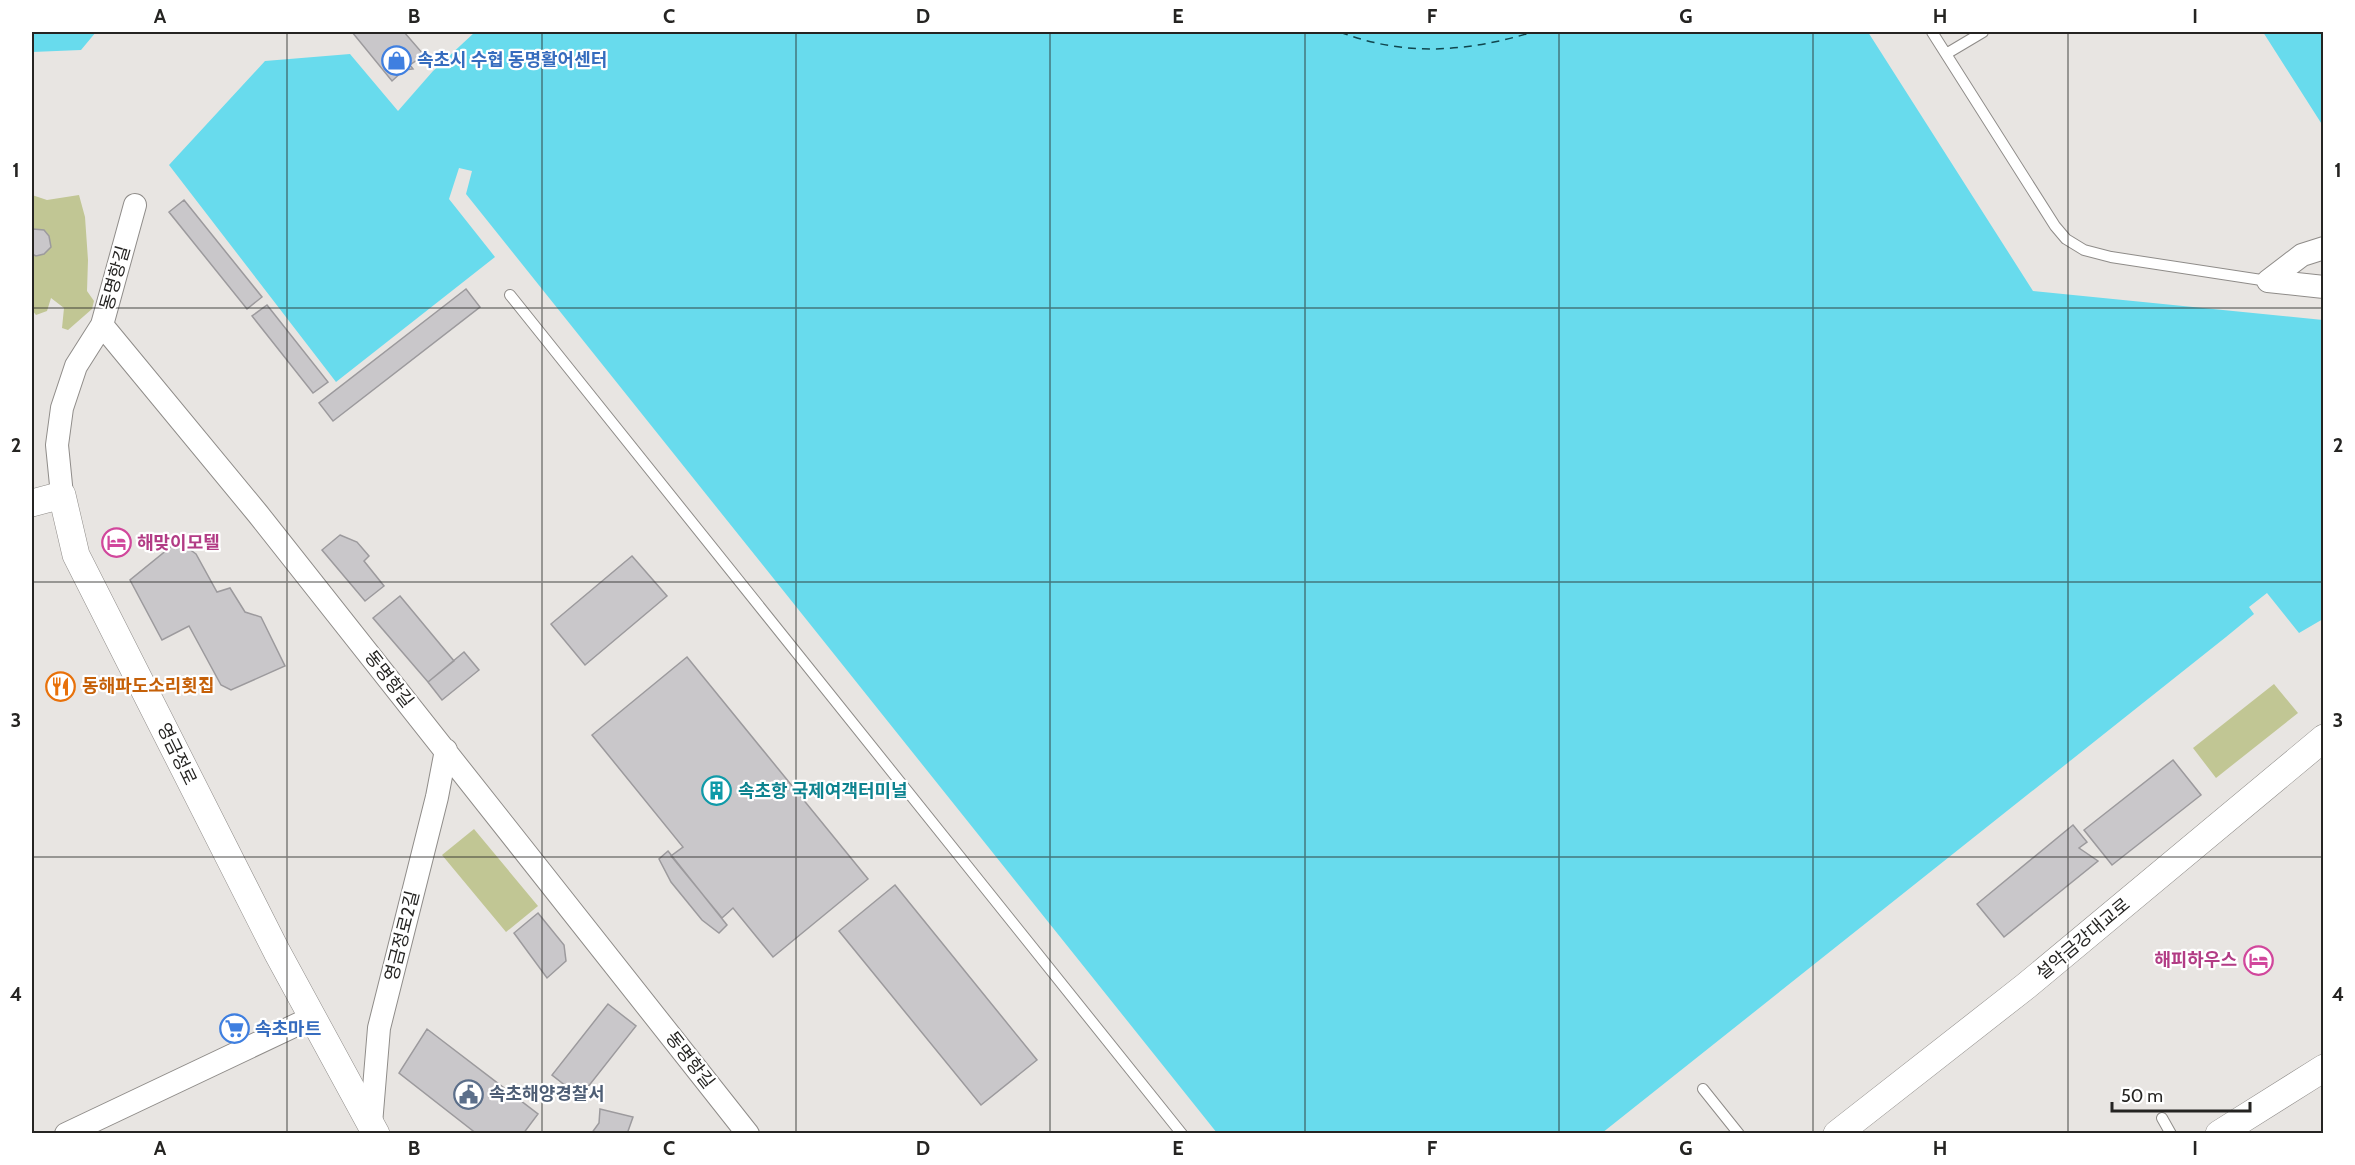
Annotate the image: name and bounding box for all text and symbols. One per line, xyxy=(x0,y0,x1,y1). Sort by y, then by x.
text: A xyxy=(154,4,167,28)
text: B xyxy=(408,4,420,28)
text: C xyxy=(663,4,675,28)
text: D xyxy=(916,4,930,28)
text: E xyxy=(1172,4,1184,28)
text: F xyxy=(1427,4,1438,28)
text: G xyxy=(1679,4,1693,28)
text: H xyxy=(1933,4,1947,28)
text: I xyxy=(2192,4,2198,28)
shop icon: 속초시 수협 동명활어센터 xyxy=(380,44,412,76)
place label: 속초시 수협 동명활어센터 xyxy=(417,49,607,71)
text: 1 xyxy=(12,158,20,182)
text: 1 xyxy=(2334,158,2342,182)
street label: 동명항길 xyxy=(95,243,135,313)
text: 2 xyxy=(11,433,21,457)
text: 2 xyxy=(2333,433,2343,457)
hotel icon: 해맞이모텔 xyxy=(100,527,132,559)
place label: 해맞이모텔 xyxy=(137,532,220,554)
street label: 동명항길 xyxy=(360,646,418,712)
restaurant icon: 동해파도소리횟집 xyxy=(45,670,77,702)
place label: 동해파도소리횟집 xyxy=(82,675,214,697)
text: 3 xyxy=(11,708,21,732)
text: 3 xyxy=(2333,708,2343,732)
street label: 영금정로 xyxy=(153,719,201,789)
building icon: 속초항 국제여객터미널 xyxy=(701,775,733,807)
place label: 속초항 국제여객터미널 xyxy=(738,780,908,802)
street label: 영금정로2길 xyxy=(380,889,424,983)
street label: 설악금강대교로 xyxy=(2032,893,2134,985)
hotel icon: 해피하우스 xyxy=(2242,944,2274,976)
place label: 해피하우스 xyxy=(2154,949,2237,971)
text: 4 xyxy=(10,982,22,1006)
text: 4 xyxy=(2332,982,2344,1006)
supermarket icon: 속초마트 xyxy=(218,1013,250,1045)
place label: 속초마트 xyxy=(255,1018,321,1040)
street label: 동명항길 xyxy=(661,1027,719,1093)
scale bar xyxy=(2112,1075,2250,1113)
public building icon: 속초해양경찰서 xyxy=(452,1078,484,1110)
place label: 속초해양경찰서 xyxy=(489,1083,605,1105)
text: 50 m xyxy=(2121,1085,2163,1107)
text: A xyxy=(154,1136,167,1160)
text: B xyxy=(408,1136,420,1160)
text: C xyxy=(663,1136,675,1160)
text: D xyxy=(916,1136,930,1160)
text: E xyxy=(1172,1136,1184,1160)
text: F xyxy=(1427,1136,1438,1160)
text: G xyxy=(1679,1136,1693,1160)
text: H xyxy=(1933,1136,1947,1160)
text: I xyxy=(2192,1136,2198,1160)

